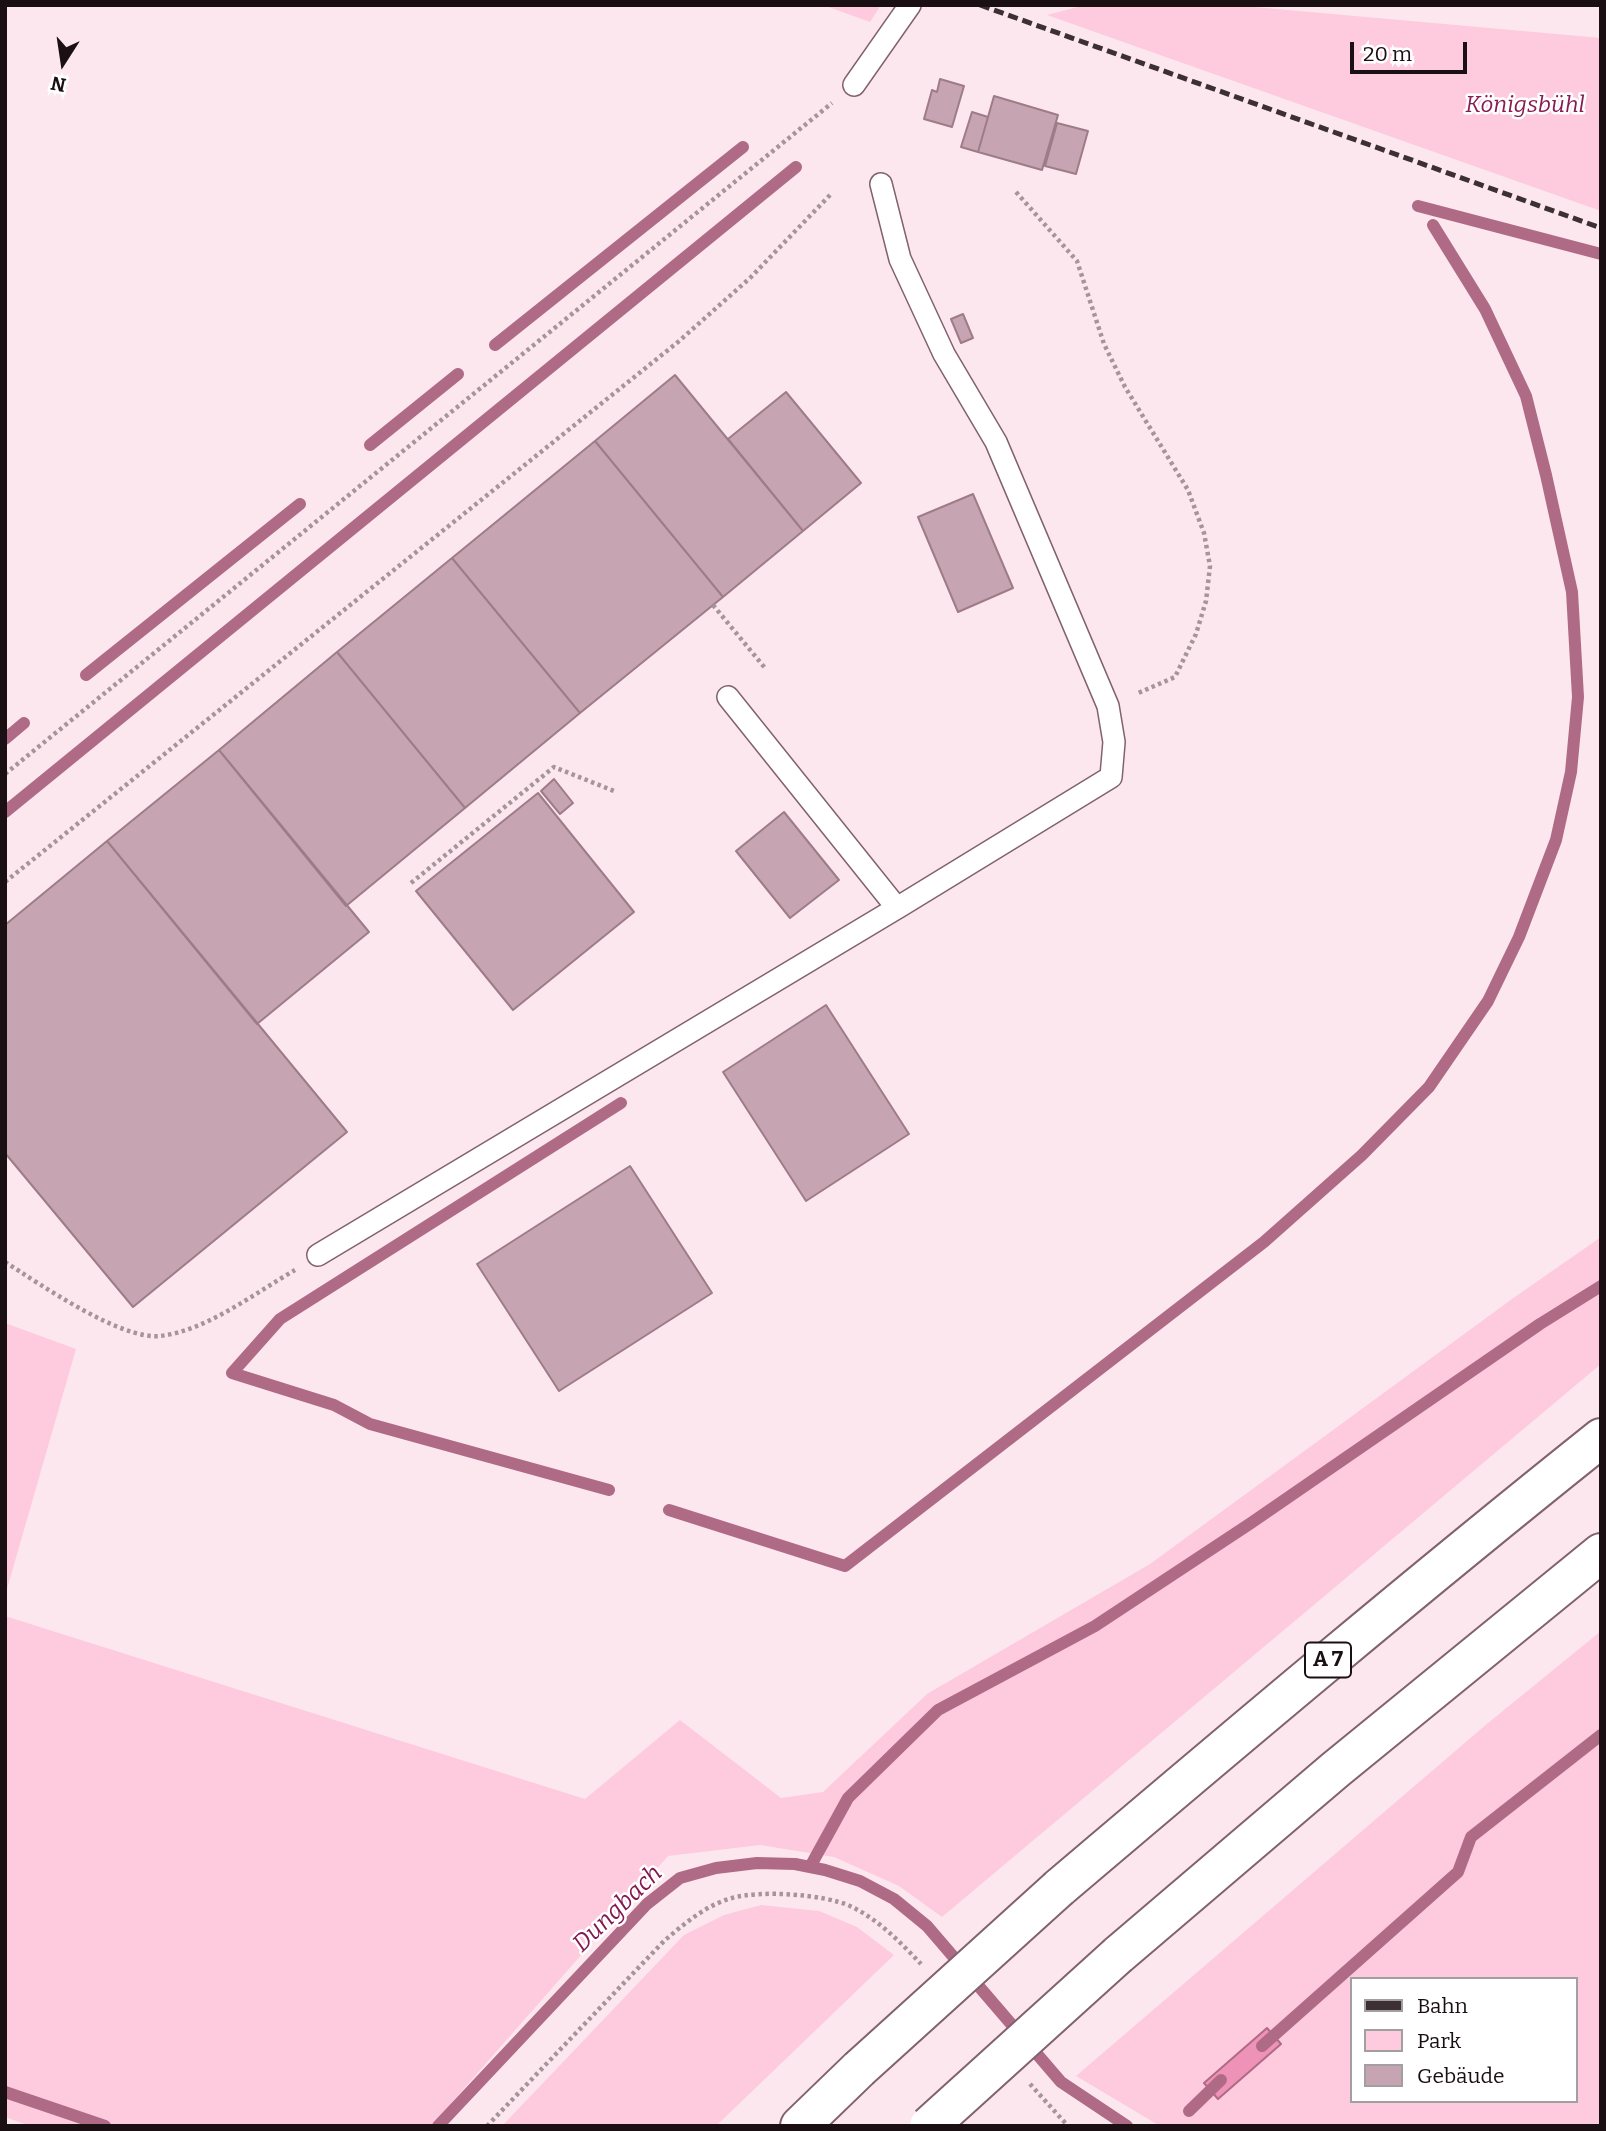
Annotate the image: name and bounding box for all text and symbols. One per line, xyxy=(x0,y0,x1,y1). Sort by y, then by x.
north arrow xyxy=(28,28,98,98)
scale bar xyxy=(1354,28,1471,72)
text: 20 m xyxy=(1363,41,1412,67)
text: N xyxy=(49,71,68,97)
park label: Königsbühl xyxy=(1465,92,1585,120)
road number: A 7 xyxy=(1305,1642,1351,1678)
water label: Dungbach xyxy=(567,1859,669,1959)
legend xyxy=(1350,1977,1578,2103)
text: Bahn xyxy=(1417,1993,1468,2019)
text: Park xyxy=(1417,2028,1461,2054)
text: Gebäude xyxy=(1417,2063,1505,2089)

